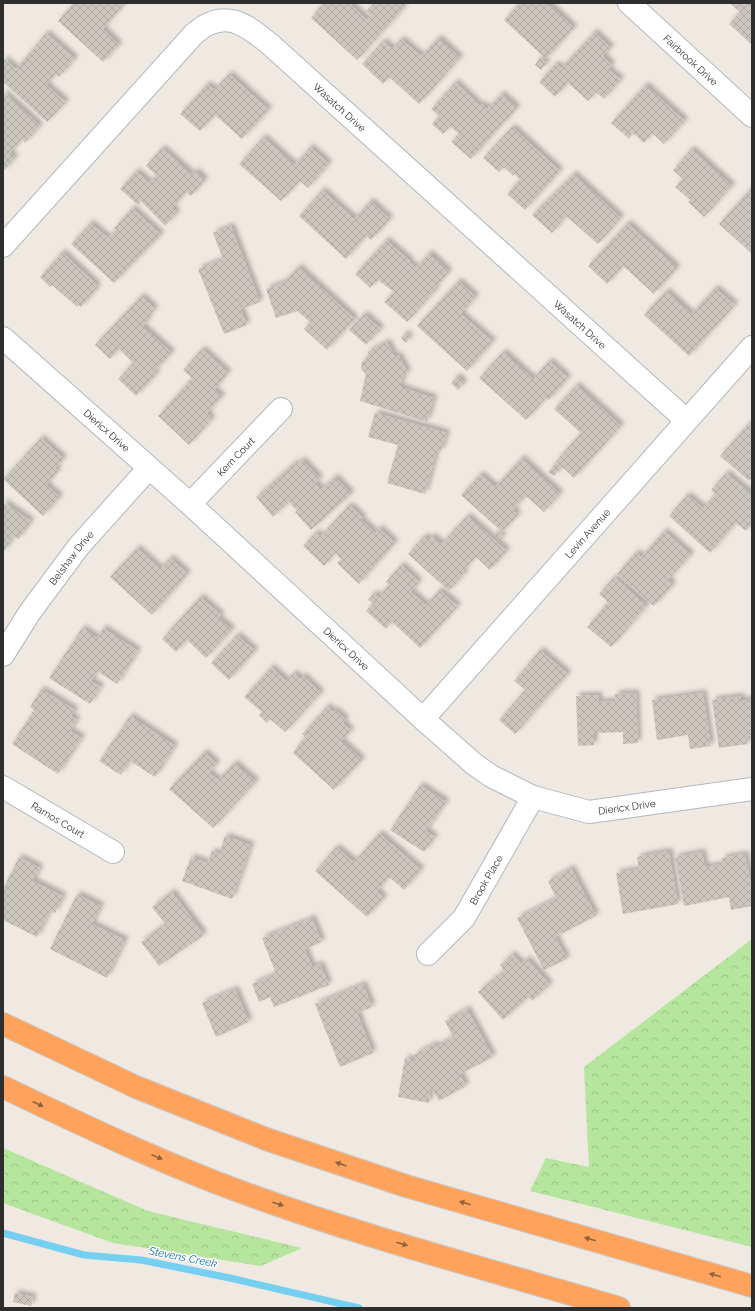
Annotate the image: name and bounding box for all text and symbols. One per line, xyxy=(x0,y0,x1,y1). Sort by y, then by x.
street label: Fairbrook Drive xyxy=(661,33,720,88)
street label: Wasatch Drive xyxy=(311,81,368,134)
street label: Wasatch Drive xyxy=(551,298,608,351)
street label: Diericx Drive xyxy=(81,407,132,454)
street label: Kern Court xyxy=(215,435,258,478)
street label: Levin Avenue xyxy=(563,507,612,561)
street label: Belshaw Drive xyxy=(47,529,96,587)
street label: Diericx Drive xyxy=(321,625,371,673)
street label: Diericx Drive xyxy=(597,798,656,817)
street label: Ramos Court xyxy=(29,800,87,840)
street label: Brook Place xyxy=(468,853,505,907)
one-way arrow xyxy=(33,1101,44,1107)
one-way arrow xyxy=(151,1154,162,1160)
one-way arrow xyxy=(334,1161,346,1167)
one-way arrow xyxy=(458,1200,470,1206)
one-way arrow xyxy=(272,1201,284,1207)
one-way arrow xyxy=(583,1236,595,1242)
one-way arrow xyxy=(396,1241,408,1247)
water label: Stevens Creek xyxy=(147,1244,218,1270)
one-way arrow xyxy=(708,1272,720,1278)

